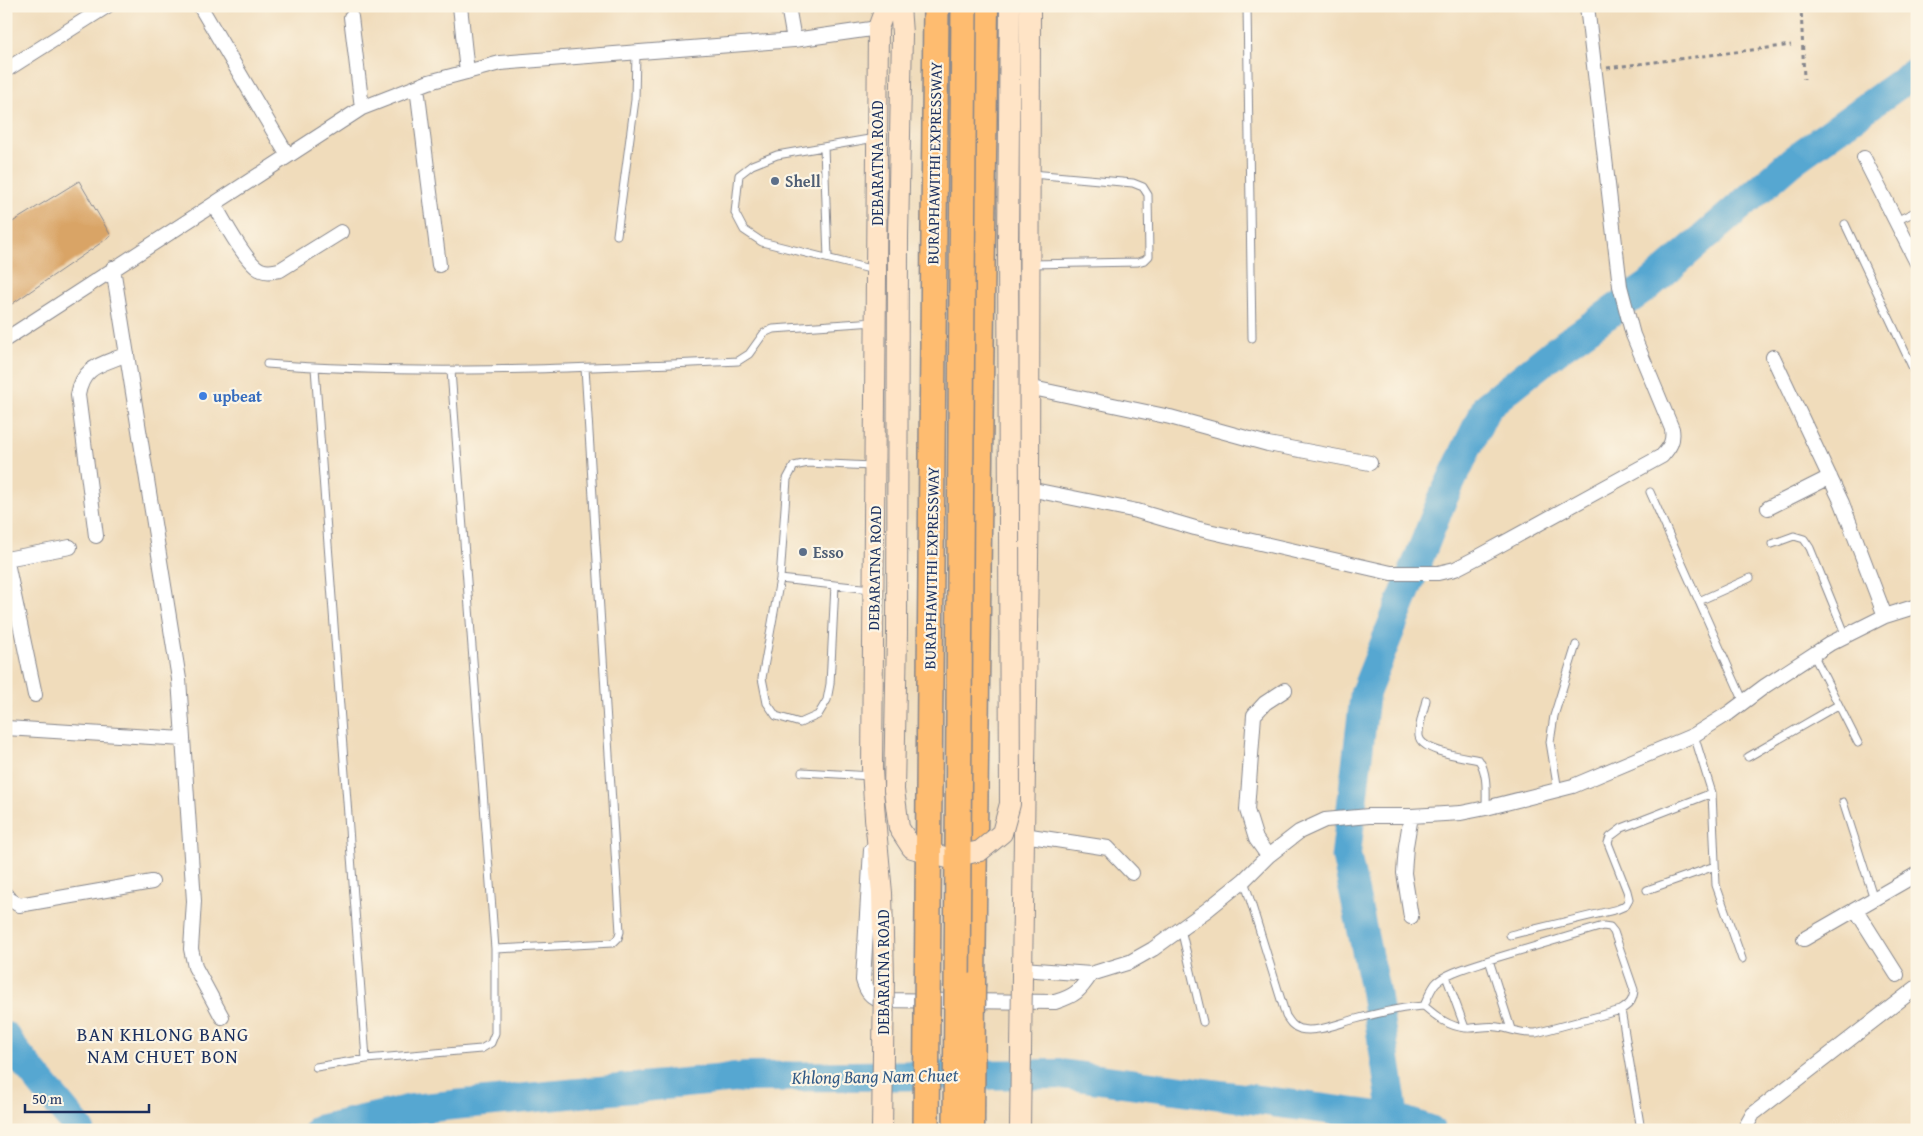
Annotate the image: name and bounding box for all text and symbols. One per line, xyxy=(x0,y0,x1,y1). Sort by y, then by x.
street label: BURAPHAWITHI EXPRESSWAY xyxy=(920,61,948,265)
street label: DEBARATNA ROAD xyxy=(865,100,889,226)
place label: Shell xyxy=(785,169,821,193)
marker: Shell xyxy=(769,175,781,187)
place label: upbeat xyxy=(213,384,262,408)
marker: upbeat xyxy=(197,390,209,402)
street label: BURAPHAWITHI EXPRESSWAY xyxy=(917,466,945,670)
street label: DEBARATNA ROAD xyxy=(861,505,887,631)
place label: Esso xyxy=(813,540,844,564)
marker: Esso xyxy=(797,546,809,558)
street label: DEBARATNA ROAD xyxy=(871,909,895,1035)
district label: BAN KHLONG BANG NAM CHUET BON xyxy=(77,1020,249,1070)
water label: Khlong Bang Nam Chuet xyxy=(790,1061,959,1091)
scale bar xyxy=(25,1081,149,1113)
text: 50 m xyxy=(32,1088,63,1109)

